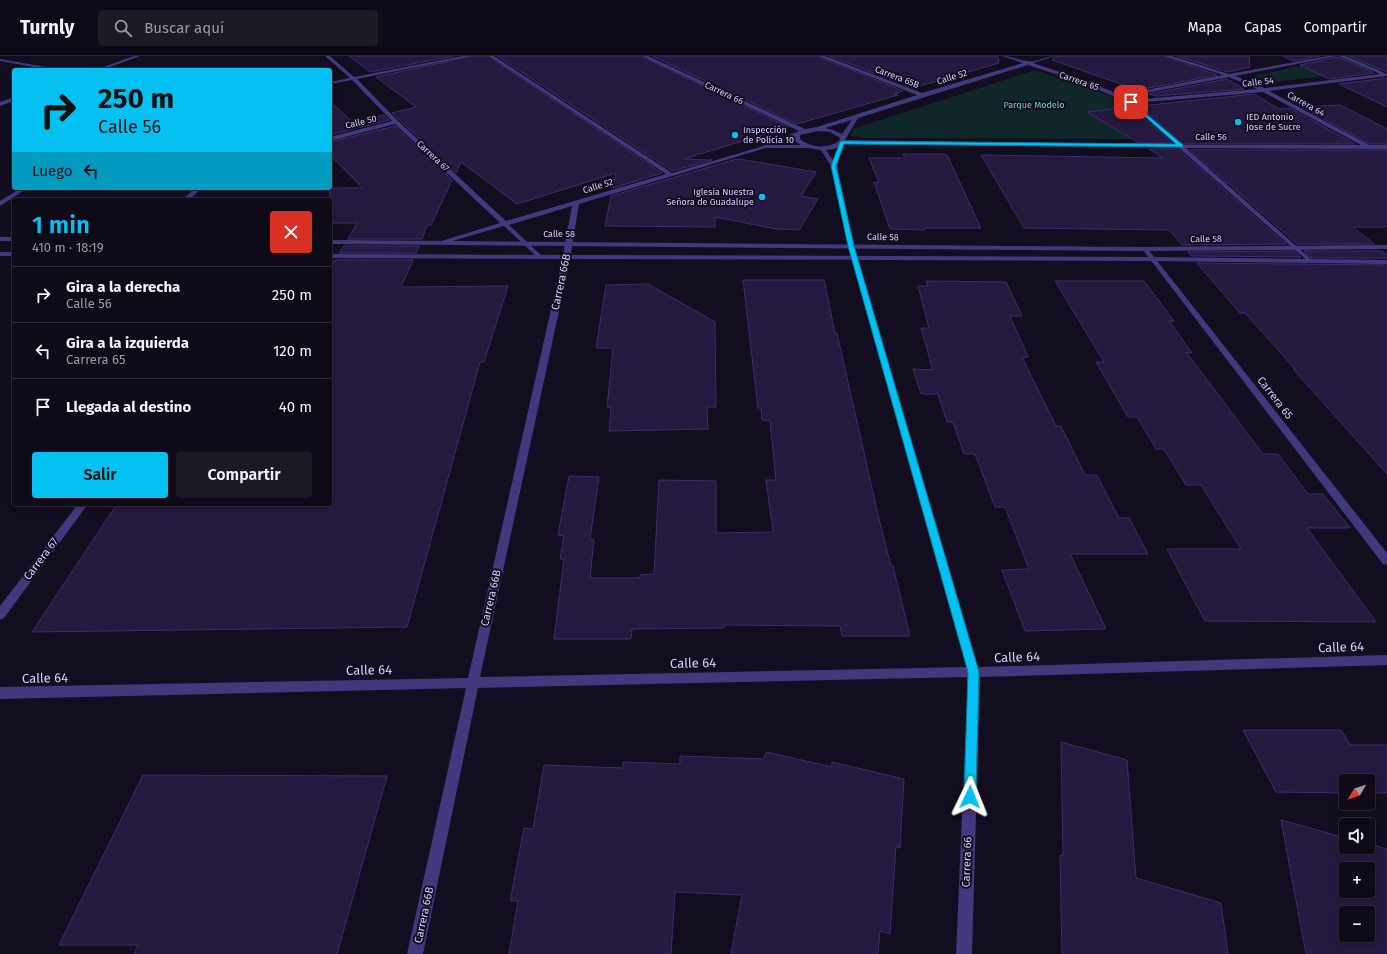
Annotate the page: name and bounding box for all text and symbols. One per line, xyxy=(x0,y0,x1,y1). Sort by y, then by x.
search box xyxy=(98,10,378,46)
text: Turnly xyxy=(20,16,74,39)
icon: search xyxy=(112,17,134,39)
text: Buscar aquí xyxy=(144,19,224,37)
text: Mapa xyxy=(1188,19,1222,36)
text: Capas xyxy=(1244,19,1282,36)
text: Compartir xyxy=(1304,19,1367,36)
street label: Carrera 65B xyxy=(873,64,921,90)
street label: Calle 52 xyxy=(936,68,968,86)
street label: Carrera 65 xyxy=(1058,70,1101,93)
street label: Calle 54 xyxy=(1242,75,1274,89)
street label: Carrera 66 xyxy=(703,80,745,106)
text: 250 m xyxy=(98,82,174,115)
icon: right xyxy=(32,84,84,136)
pin xyxy=(1114,85,1148,119)
street label: Carrera 64 xyxy=(1285,90,1327,119)
icon: arrive xyxy=(1120,91,1142,113)
park label: Parque Modelo xyxy=(1003,100,1065,110)
place label: IED Antonio Jose de Sucre xyxy=(1246,112,1301,132)
street label: Calle 50 xyxy=(344,113,378,131)
text: Calle 56 xyxy=(98,116,161,138)
marker: IED Antonio Jose de Sucre xyxy=(1233,117,1243,127)
place label: Inspección de Policía 10 xyxy=(743,125,794,145)
marker: Inspección de Policía 10 xyxy=(730,130,740,140)
street label: Calle 56 xyxy=(1195,132,1227,142)
street label: Carrera 67 xyxy=(415,139,451,173)
icon: left xyxy=(80,160,102,182)
text: Luego xyxy=(32,162,72,180)
street label: Calle 52 xyxy=(582,177,614,195)
place label: Iglesia Nuestra Señora de Guadalupe xyxy=(666,187,754,207)
marker: Iglesia Nuestra Señora de Guadalupe xyxy=(757,192,767,202)
text: 1 min xyxy=(32,211,90,239)
button: close xyxy=(270,211,312,253)
street label: Calle 58 xyxy=(543,229,575,239)
street label: Calle 58 xyxy=(867,232,899,242)
street label: Calle 58 xyxy=(1190,234,1222,244)
text: 410 m · 18:19 xyxy=(32,240,104,255)
street label: Carrera 66B xyxy=(549,252,573,311)
text: Gira a la derecha xyxy=(66,278,180,296)
icon: right xyxy=(32,284,54,306)
text: 250 m xyxy=(272,286,312,304)
text: Calle 56 xyxy=(66,296,112,311)
text: Gira a la izquierda xyxy=(66,334,189,352)
icon: left xyxy=(32,340,54,362)
text: 120 m xyxy=(273,342,312,360)
text: Carrera 65 xyxy=(66,352,125,367)
street label: Carrera 65 xyxy=(1254,374,1296,422)
icon: arrive xyxy=(32,396,54,418)
text: Llegada al destino xyxy=(66,398,191,416)
text: 40 m xyxy=(279,398,312,416)
button: Salir xyxy=(32,452,168,498)
button: Compartir xyxy=(176,452,312,498)
street label: Carrera 67 xyxy=(21,535,61,583)
street label: Carrera 66B xyxy=(478,568,504,627)
street label: Calle 64 xyxy=(1318,639,1364,655)
street label: Calle 64 xyxy=(994,649,1040,665)
street label: Calle 64 xyxy=(670,655,716,671)
street label: Calle 64 xyxy=(346,662,392,678)
street label: Calle 64 xyxy=(22,670,68,686)
north arrow xyxy=(1339,774,1375,810)
map controls xyxy=(1339,774,1375,942)
position arrow xyxy=(949,776,991,818)
button: sound xyxy=(1339,818,1375,854)
street label: Carrera 66 xyxy=(960,836,974,888)
button: + xyxy=(1339,862,1375,898)
street label: Carrera 66B xyxy=(412,885,436,944)
button: − xyxy=(1339,906,1375,942)

